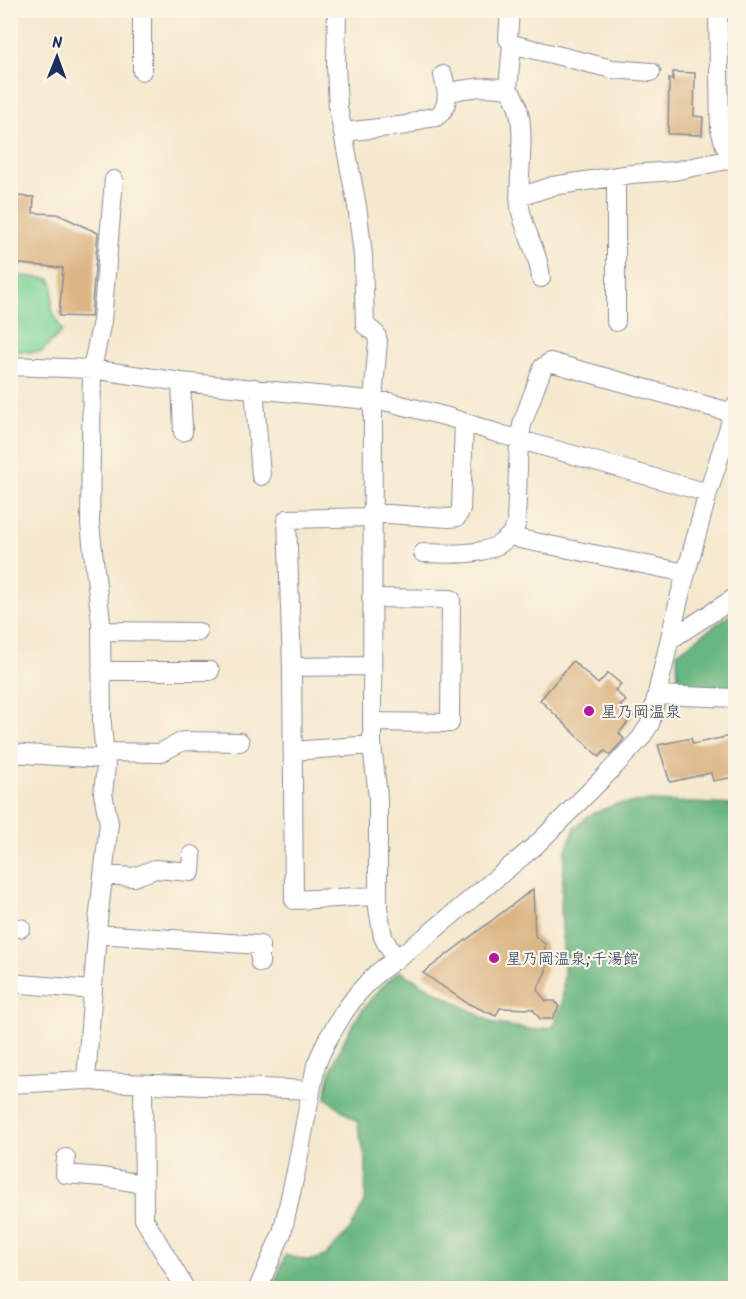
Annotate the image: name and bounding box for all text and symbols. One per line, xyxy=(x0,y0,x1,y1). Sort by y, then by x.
north arrow xyxy=(27,27,87,87)
text: N xyxy=(52,31,63,56)
place label: 星乃岡温泉 xyxy=(601,700,681,725)
marker: 星乃岡温泉 xyxy=(582,704,596,718)
place label: 星乃岡温泉;千湯館 xyxy=(506,947,639,972)
marker: 星乃岡温泉;千湯館 xyxy=(487,951,501,965)

